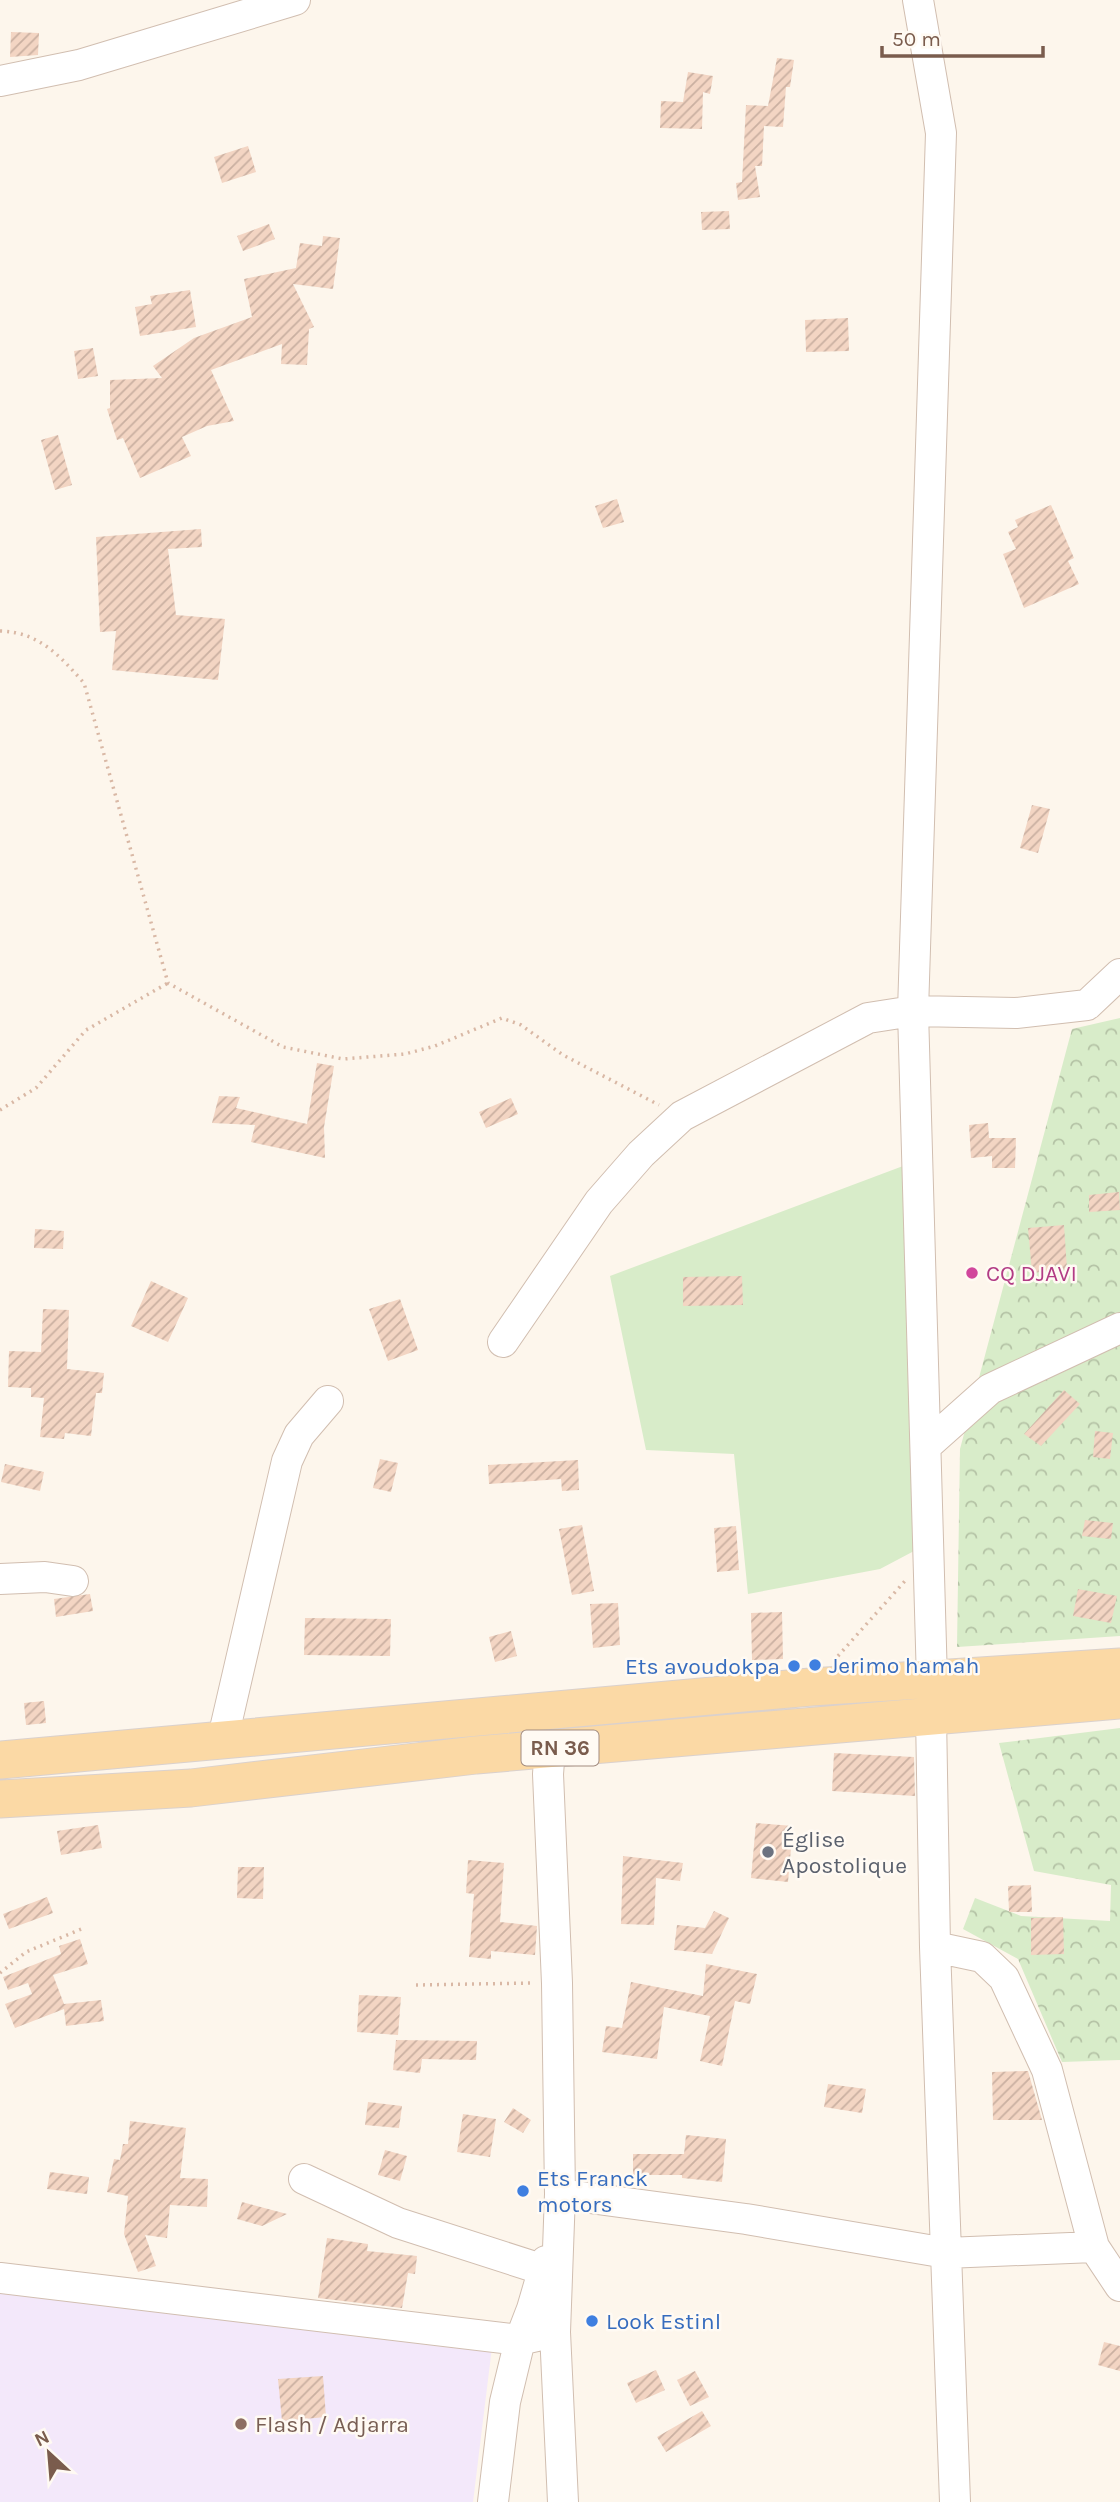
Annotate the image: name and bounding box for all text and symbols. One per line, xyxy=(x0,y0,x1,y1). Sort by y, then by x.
scale bar xyxy=(882,14,1043,58)
text: 50 m xyxy=(892,27,941,51)
place label: CQ DJAVI xyxy=(986,1260,1077,1287)
marker: CQ DJAVI xyxy=(964,1265,980,1281)
place label: Jerimo hamah xyxy=(829,1652,979,1679)
place label: Ets avoudokpa xyxy=(625,1653,780,1680)
marker: Jerimo hamah xyxy=(807,1657,823,1673)
marker: Ets avoudokpa xyxy=(786,1658,802,1674)
road number: RN 36 xyxy=(522,1730,598,1766)
place label: Église Apostolique xyxy=(782,1826,907,1879)
marker: Église Apostolique xyxy=(760,1844,776,1860)
place label: Ets Franck motors xyxy=(537,2165,648,2218)
marker: Ets Franck motors xyxy=(515,2183,531,2199)
place label: Look Estinl xyxy=(606,2308,721,2335)
marker: Look Estinl xyxy=(584,2313,600,2329)
place label: Flash / Adjarra xyxy=(255,2411,409,2438)
marker: Flash / Adjarra xyxy=(233,2416,249,2432)
north arrow xyxy=(14,2418,84,2488)
text: N xyxy=(31,2426,53,2451)

